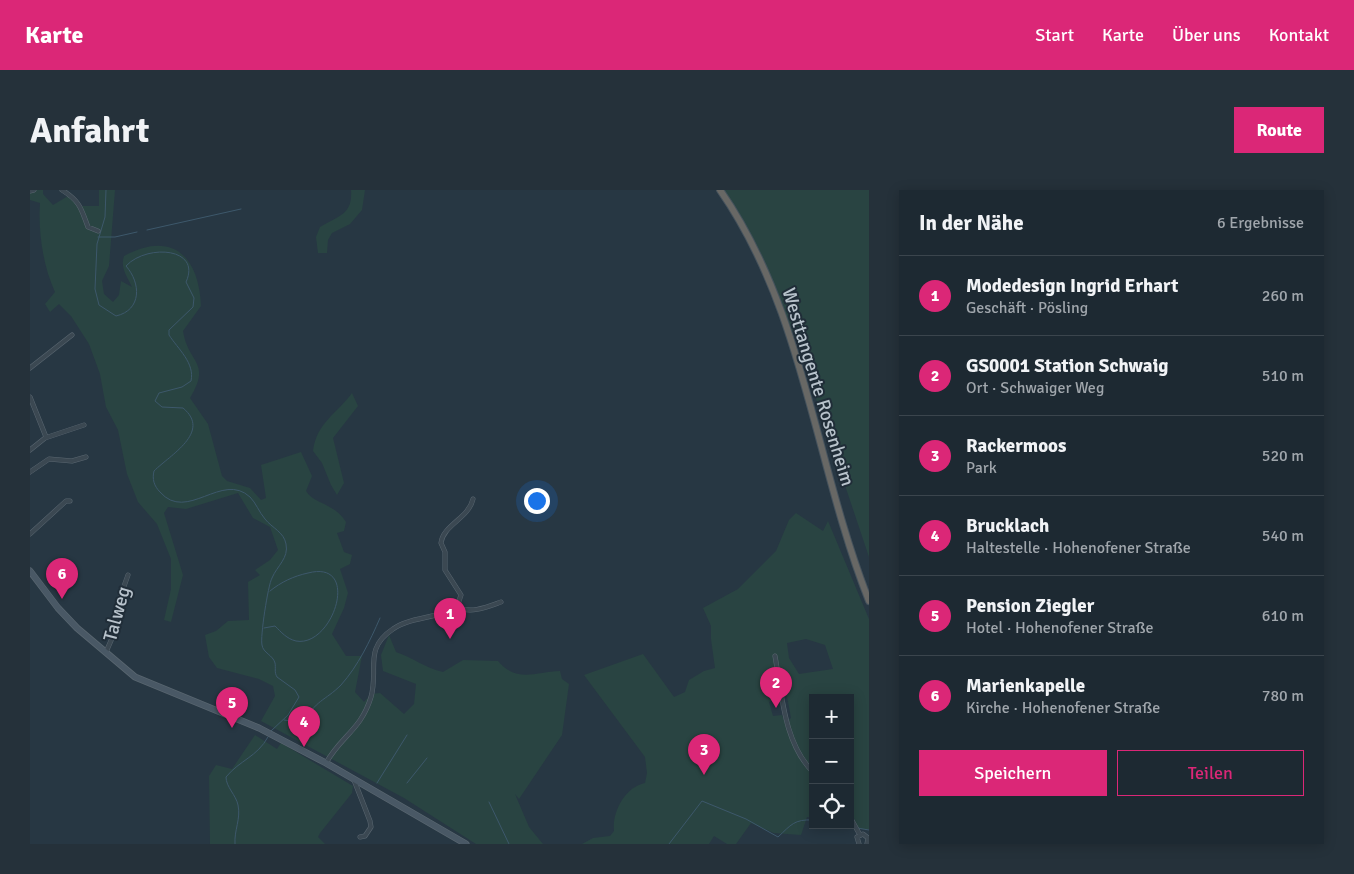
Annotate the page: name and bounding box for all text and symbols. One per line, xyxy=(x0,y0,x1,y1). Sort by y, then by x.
text: Karte xyxy=(25,20,83,50)
text: Start xyxy=(1035,24,1074,46)
text: Karte xyxy=(1102,24,1144,46)
text: Über uns xyxy=(1172,24,1241,46)
text: Kontakt xyxy=(1269,24,1329,46)
button: Route xyxy=(1234,107,1324,153)
text: Anfahrt xyxy=(30,109,149,152)
text: In der Nähe xyxy=(919,210,1024,236)
text: 6 Ergebnisse xyxy=(1217,213,1304,233)
text: Modedesign Ingrid Erhart xyxy=(966,274,1178,298)
street label: Westtangente Rosenheim xyxy=(776,285,860,489)
text: 1 xyxy=(931,286,939,306)
text: 260 m xyxy=(1262,286,1304,306)
text: Geschäft · Pösling xyxy=(966,298,1088,318)
text: GS0001 Station Schwaig xyxy=(966,354,1169,378)
text: 2 xyxy=(931,366,939,386)
text: 510 m xyxy=(1262,366,1304,386)
text: Ort · Schwaiger Weg xyxy=(966,378,1104,398)
text: Rackermoos xyxy=(966,434,1066,458)
text: 3 xyxy=(931,446,939,466)
text: 520 m xyxy=(1262,446,1304,466)
text: Park xyxy=(966,458,997,478)
your location xyxy=(524,488,550,514)
text: Brucklach xyxy=(966,514,1049,538)
text: 4 xyxy=(931,526,939,546)
text: 540 m xyxy=(1262,526,1304,546)
text: Haltestelle · Hohenofener Straße xyxy=(966,538,1191,558)
pin: 6 xyxy=(46,558,78,599)
street label: Talweg xyxy=(98,584,136,644)
text: Pension Ziegler xyxy=(966,594,1094,618)
pin: 1 xyxy=(434,598,466,639)
text: 5 xyxy=(931,606,939,626)
text: 610 m xyxy=(1262,606,1304,626)
text: Hotel · Hohenofener Straße xyxy=(966,618,1154,638)
pin: 2 xyxy=(760,667,792,708)
text: Marienkapelle xyxy=(966,674,1085,698)
text: 6 xyxy=(931,686,939,706)
text: 780 m xyxy=(1262,686,1304,706)
pin: 5 xyxy=(216,687,248,728)
map controls xyxy=(809,694,854,829)
button: + xyxy=(809,694,854,739)
text: Kirche · Hohenofener Straße xyxy=(966,698,1160,718)
pin: 4 xyxy=(288,706,320,747)
pin: 3 xyxy=(688,734,720,775)
button: − xyxy=(809,739,854,784)
button: Speichern xyxy=(919,750,1107,796)
button: Teilen xyxy=(1117,750,1304,796)
button: locate xyxy=(809,784,854,829)

